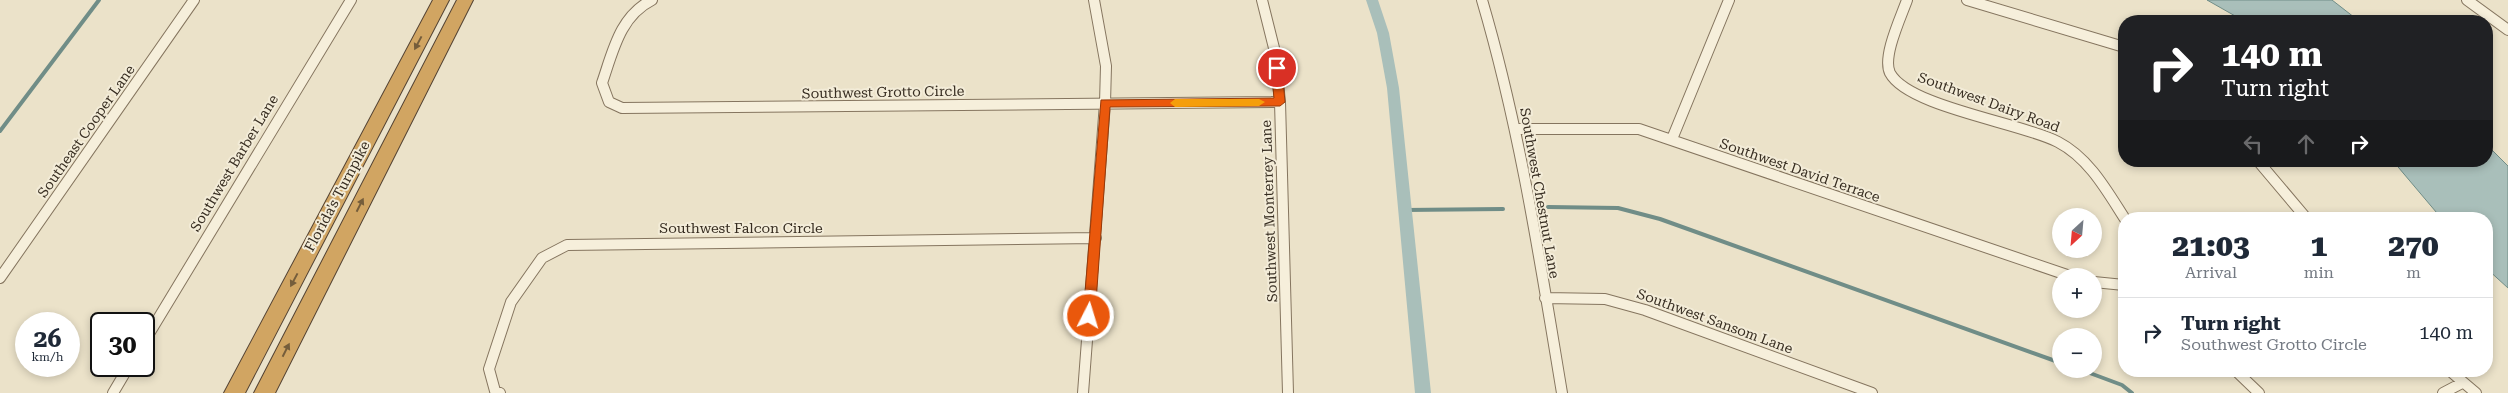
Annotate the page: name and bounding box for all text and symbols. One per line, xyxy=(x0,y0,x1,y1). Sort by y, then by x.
text: 140 m xyxy=(2221,34,2322,75)
icon: right xyxy=(2138,35,2203,100)
one-way arrow xyxy=(414,36,422,50)
pin xyxy=(1256,47,1298,89)
icon: arrive xyxy=(1263,54,1291,82)
street label: Southeast Cooper Lane xyxy=(34,62,138,200)
street label: Southwest Dairy Road xyxy=(1916,69,2062,135)
text: Turn right xyxy=(2221,76,2329,101)
street label: Southwest Grotto Circle xyxy=(802,83,965,101)
street label: Southwest Barber Lane xyxy=(187,92,281,234)
street label: Southwest Chestnut Lane xyxy=(1517,106,1563,280)
street label: Southwest Monterrey Lane xyxy=(1258,119,1280,302)
icon: left xyxy=(2239,130,2267,158)
icon: ahead xyxy=(2292,130,2320,158)
icon: right xyxy=(2345,130,2373,158)
street label: Southwest David Terrace xyxy=(1718,135,1883,205)
street label: Florida's Turnpike xyxy=(301,138,373,254)
one-way arrow xyxy=(356,198,364,212)
north arrow xyxy=(2052,208,2102,258)
map controls xyxy=(2052,208,2102,378)
street label: Southwest Falcon Circle xyxy=(659,220,823,236)
text: 21:03 xyxy=(2172,228,2250,263)
text: 1 xyxy=(2310,228,2327,263)
text: 270 xyxy=(2388,228,2439,263)
text: Arrival xyxy=(2185,263,2237,282)
text: min xyxy=(2304,263,2334,282)
text: m xyxy=(2406,263,2421,282)
button: + xyxy=(2052,268,2102,318)
one-way arrow xyxy=(290,273,298,287)
street label: Southwest Sansom Lane xyxy=(1635,285,1795,357)
position arrow xyxy=(1062,289,1114,341)
speed limit sign: 30 xyxy=(90,312,155,377)
text: Turn right xyxy=(2181,312,2281,335)
icon: right xyxy=(2138,319,2166,347)
text: 140 m xyxy=(2419,321,2473,344)
text: 26 xyxy=(33,324,62,353)
button: − xyxy=(2052,328,2102,378)
text: Southwest Grotto Circle xyxy=(2181,335,2367,354)
one-way arrow xyxy=(282,342,290,357)
text: km/h xyxy=(31,350,64,364)

